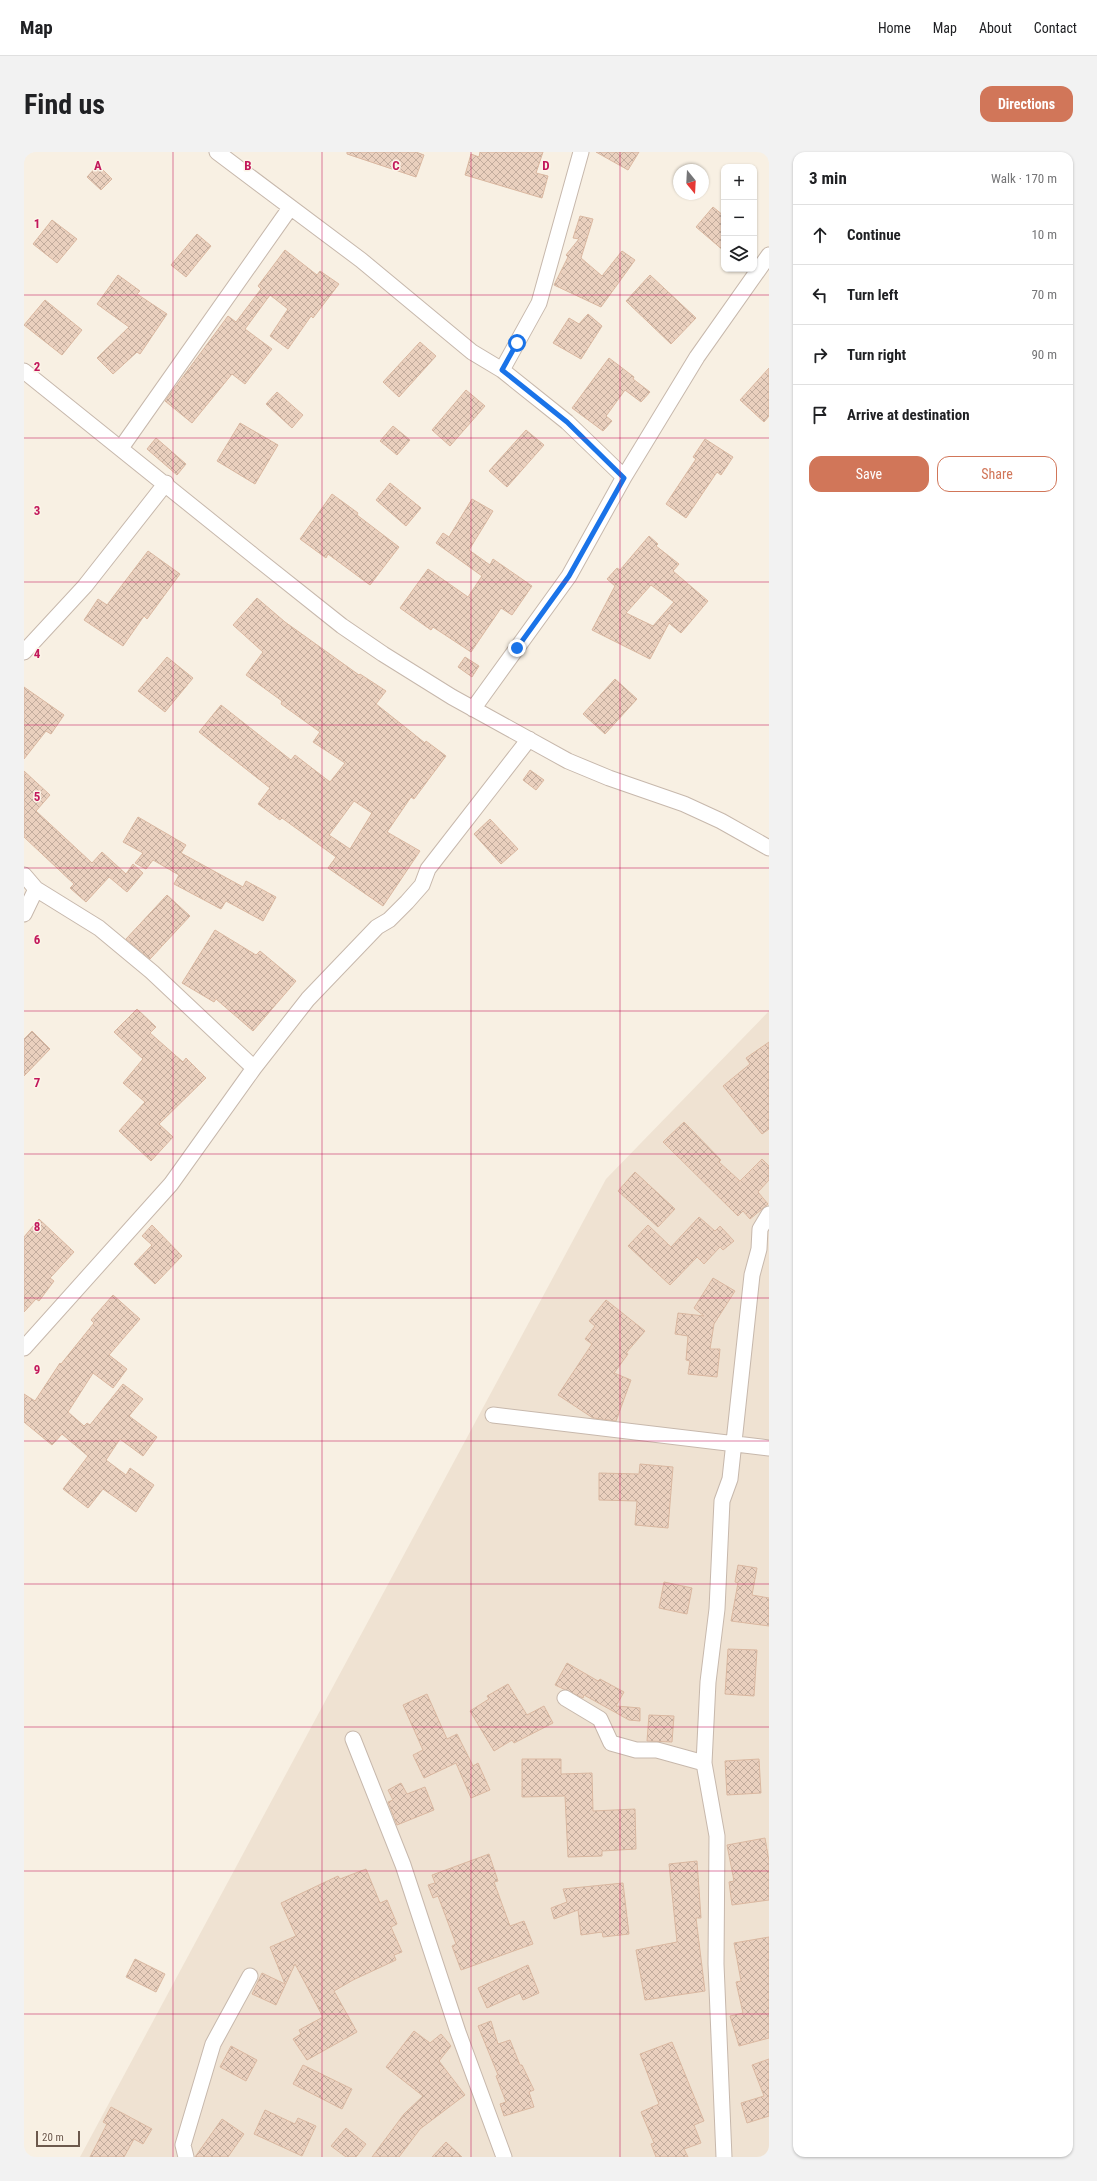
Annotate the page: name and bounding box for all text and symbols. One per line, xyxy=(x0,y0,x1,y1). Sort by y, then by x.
text: Map xyxy=(20,16,53,39)
text: Home xyxy=(878,20,911,36)
text: Map xyxy=(933,20,957,36)
text: About xyxy=(979,20,1012,36)
text: Contact xyxy=(1034,20,1077,36)
button: Directions xyxy=(980,86,1073,122)
text: Find us xyxy=(24,88,105,121)
text: A xyxy=(94,158,102,173)
text: B xyxy=(244,158,252,173)
text: C xyxy=(392,158,400,173)
text: D xyxy=(542,158,550,173)
north arrow xyxy=(673,164,709,200)
map controls xyxy=(721,164,757,272)
button: + xyxy=(721,164,757,200)
text: 3 min xyxy=(809,168,847,188)
text: Walk · 170 m xyxy=(991,171,1057,186)
button: − xyxy=(721,200,757,236)
text: 1 xyxy=(34,216,40,231)
icon: ahead xyxy=(809,224,831,246)
text: Continue xyxy=(847,226,901,244)
text: 10 m xyxy=(1031,227,1057,242)
button: layers xyxy=(721,236,757,272)
icon: left xyxy=(809,284,831,306)
text: Turn left xyxy=(847,286,898,304)
text: 70 m xyxy=(1031,287,1057,302)
route start xyxy=(508,334,526,352)
icon: right xyxy=(809,344,831,366)
text: Turn right xyxy=(847,346,906,364)
text: 90 m xyxy=(1031,347,1057,362)
text: 2 xyxy=(34,359,41,374)
icon: arrive xyxy=(809,404,831,426)
text: Arrive at destination xyxy=(847,406,970,424)
button: Save xyxy=(809,456,929,492)
button: Share xyxy=(937,456,1057,492)
text: 3 xyxy=(34,503,40,518)
route end xyxy=(508,639,526,657)
text: 4 xyxy=(34,646,41,661)
text: 5 xyxy=(34,789,41,804)
text: 6 xyxy=(34,932,41,947)
text: 7 xyxy=(34,1075,41,1090)
text: 8 xyxy=(34,1219,40,1234)
text: 9 xyxy=(34,1362,40,1377)
scale bar xyxy=(36,2129,80,2148)
text: 20 m xyxy=(42,2131,64,2144)

